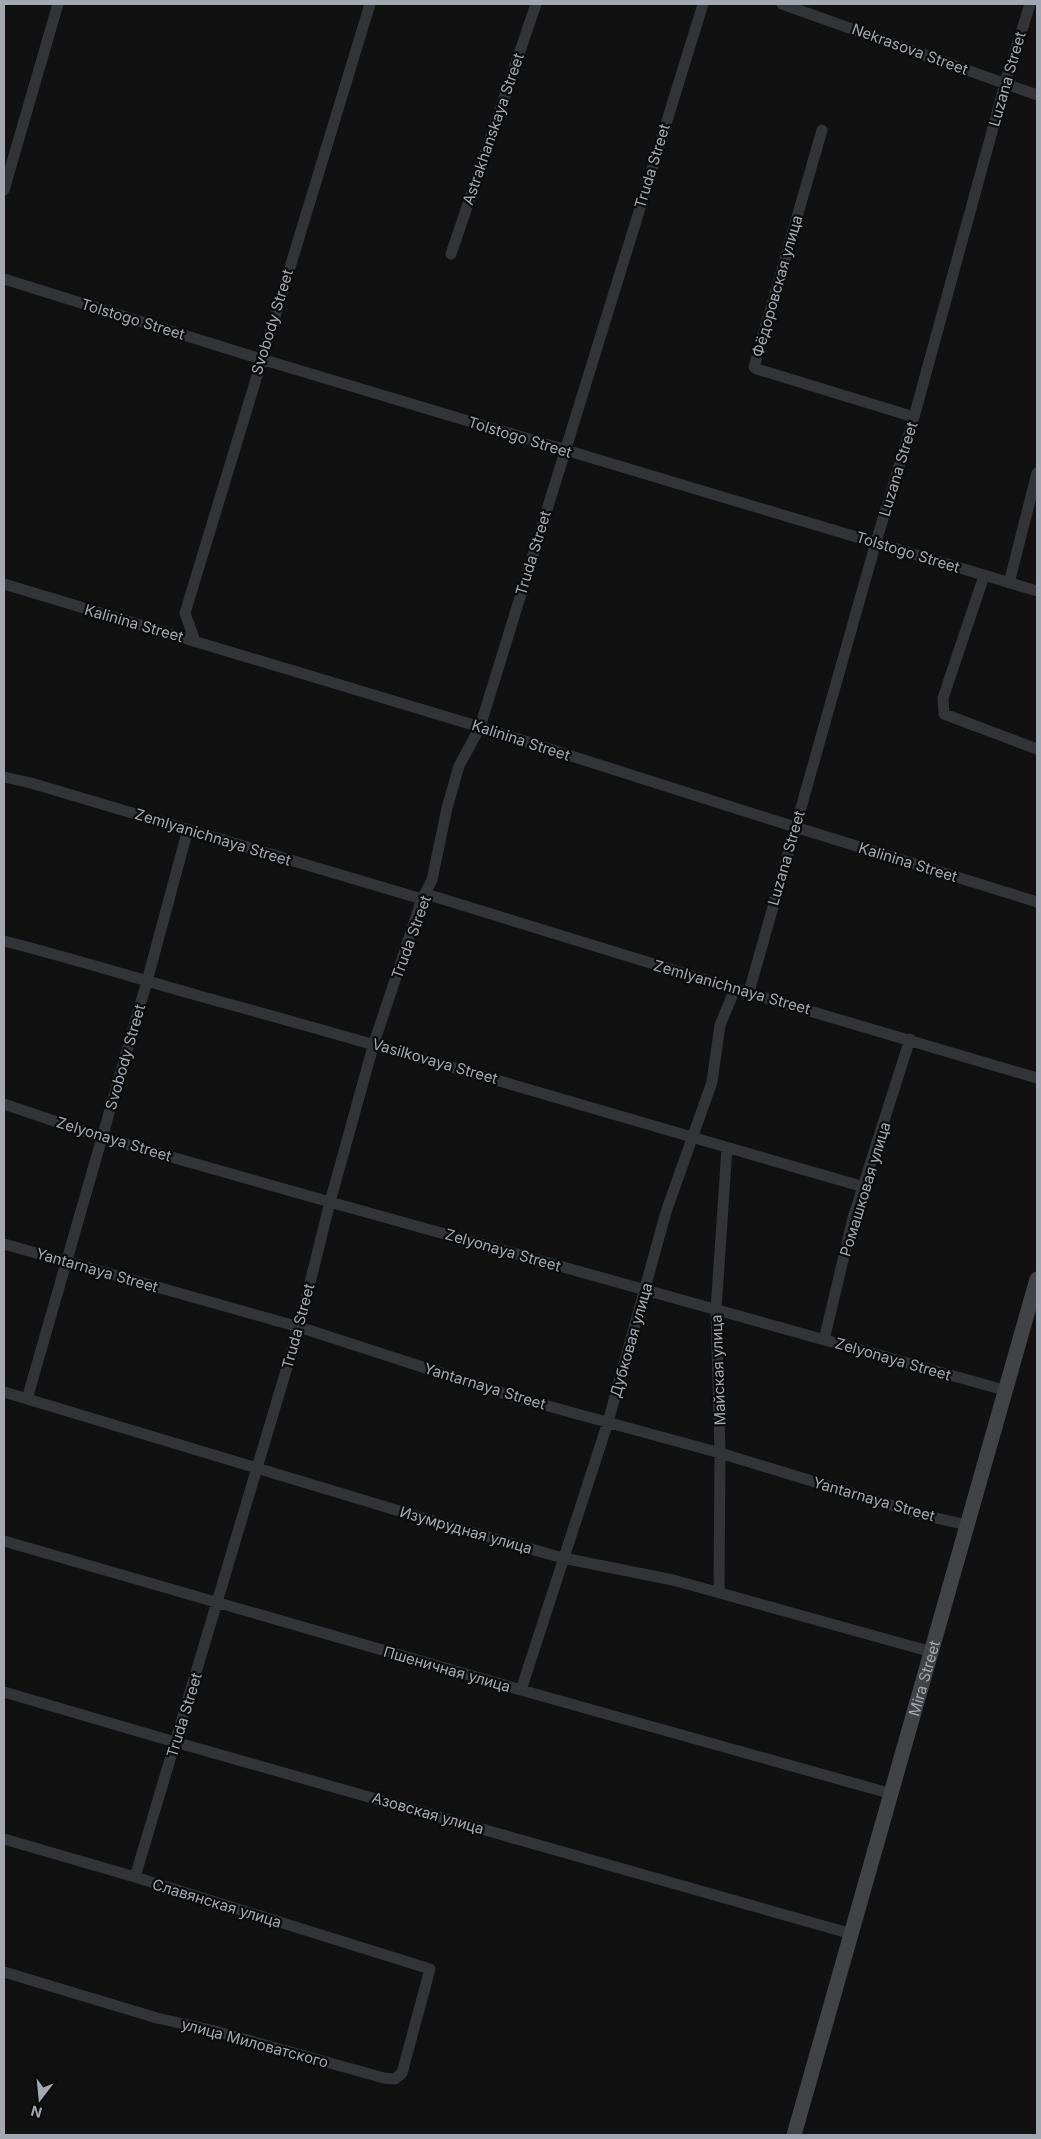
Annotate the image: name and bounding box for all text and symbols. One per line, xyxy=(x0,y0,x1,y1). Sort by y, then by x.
street label: Nekrasova Street xyxy=(849,19,971,79)
street label: Luzana Street xyxy=(984,29,1030,129)
street label: Astrakhanskaya Street xyxy=(458,51,528,207)
street label: Truda Street xyxy=(630,121,674,211)
street label: Фёдоровская улица xyxy=(748,213,806,359)
street label: Svobody Street xyxy=(247,267,297,377)
street label: Tolstogo Street xyxy=(79,294,187,344)
street label: Tolstogo Street xyxy=(466,412,574,462)
street label: Luzana Street xyxy=(875,419,921,519)
street label: Truda Street xyxy=(511,508,555,598)
street label: Tolstogo Street xyxy=(854,527,962,577)
street label: Kalinina Street xyxy=(82,600,186,646)
street label: Kalinina Street xyxy=(470,715,573,765)
street label: Zemlyanichnaya Street xyxy=(133,804,293,870)
street label: Luzana Street xyxy=(763,808,809,908)
street label: Kalinina Street xyxy=(856,838,960,886)
street label: Truda Street xyxy=(387,893,435,981)
street label: Zemlyanichnaya Street xyxy=(651,956,813,1019)
street label: Svobody Street xyxy=(101,1002,149,1112)
street label: Vasilkovaya Street xyxy=(370,1034,500,1088)
street label: Zelyonaya Street xyxy=(54,1112,174,1166)
street label: Ромашковая улица xyxy=(835,1119,895,1259)
street label: Zelyonaya Street xyxy=(443,1224,563,1276)
street label: Yantarnaya Street xyxy=(34,1243,160,1297)
street label: Дубковая улица xyxy=(606,1280,656,1400)
street label: Truda Street xyxy=(277,1281,319,1371)
street label: Майская улица xyxy=(707,1314,729,1426)
street label: Zelyonaya Street xyxy=(833,1333,953,1385)
street label: Yantarnaya Street xyxy=(422,1358,548,1414)
street label: Yantarnaya Street xyxy=(811,1472,937,1526)
street label: Изумрудная улица xyxy=(398,1502,534,1558)
street label: Mira Street xyxy=(904,1638,944,1718)
street label: Пшеничная улица xyxy=(381,1642,513,1696)
street label: Truda Street xyxy=(162,1670,206,1760)
street label: Азовская улица xyxy=(370,1788,486,1838)
street label: Славянская улица xyxy=(150,1874,284,1932)
street label: улица Миловатского xyxy=(180,2014,330,2072)
north arrow xyxy=(15,2074,65,2124)
text: N xyxy=(29,2102,44,2122)

